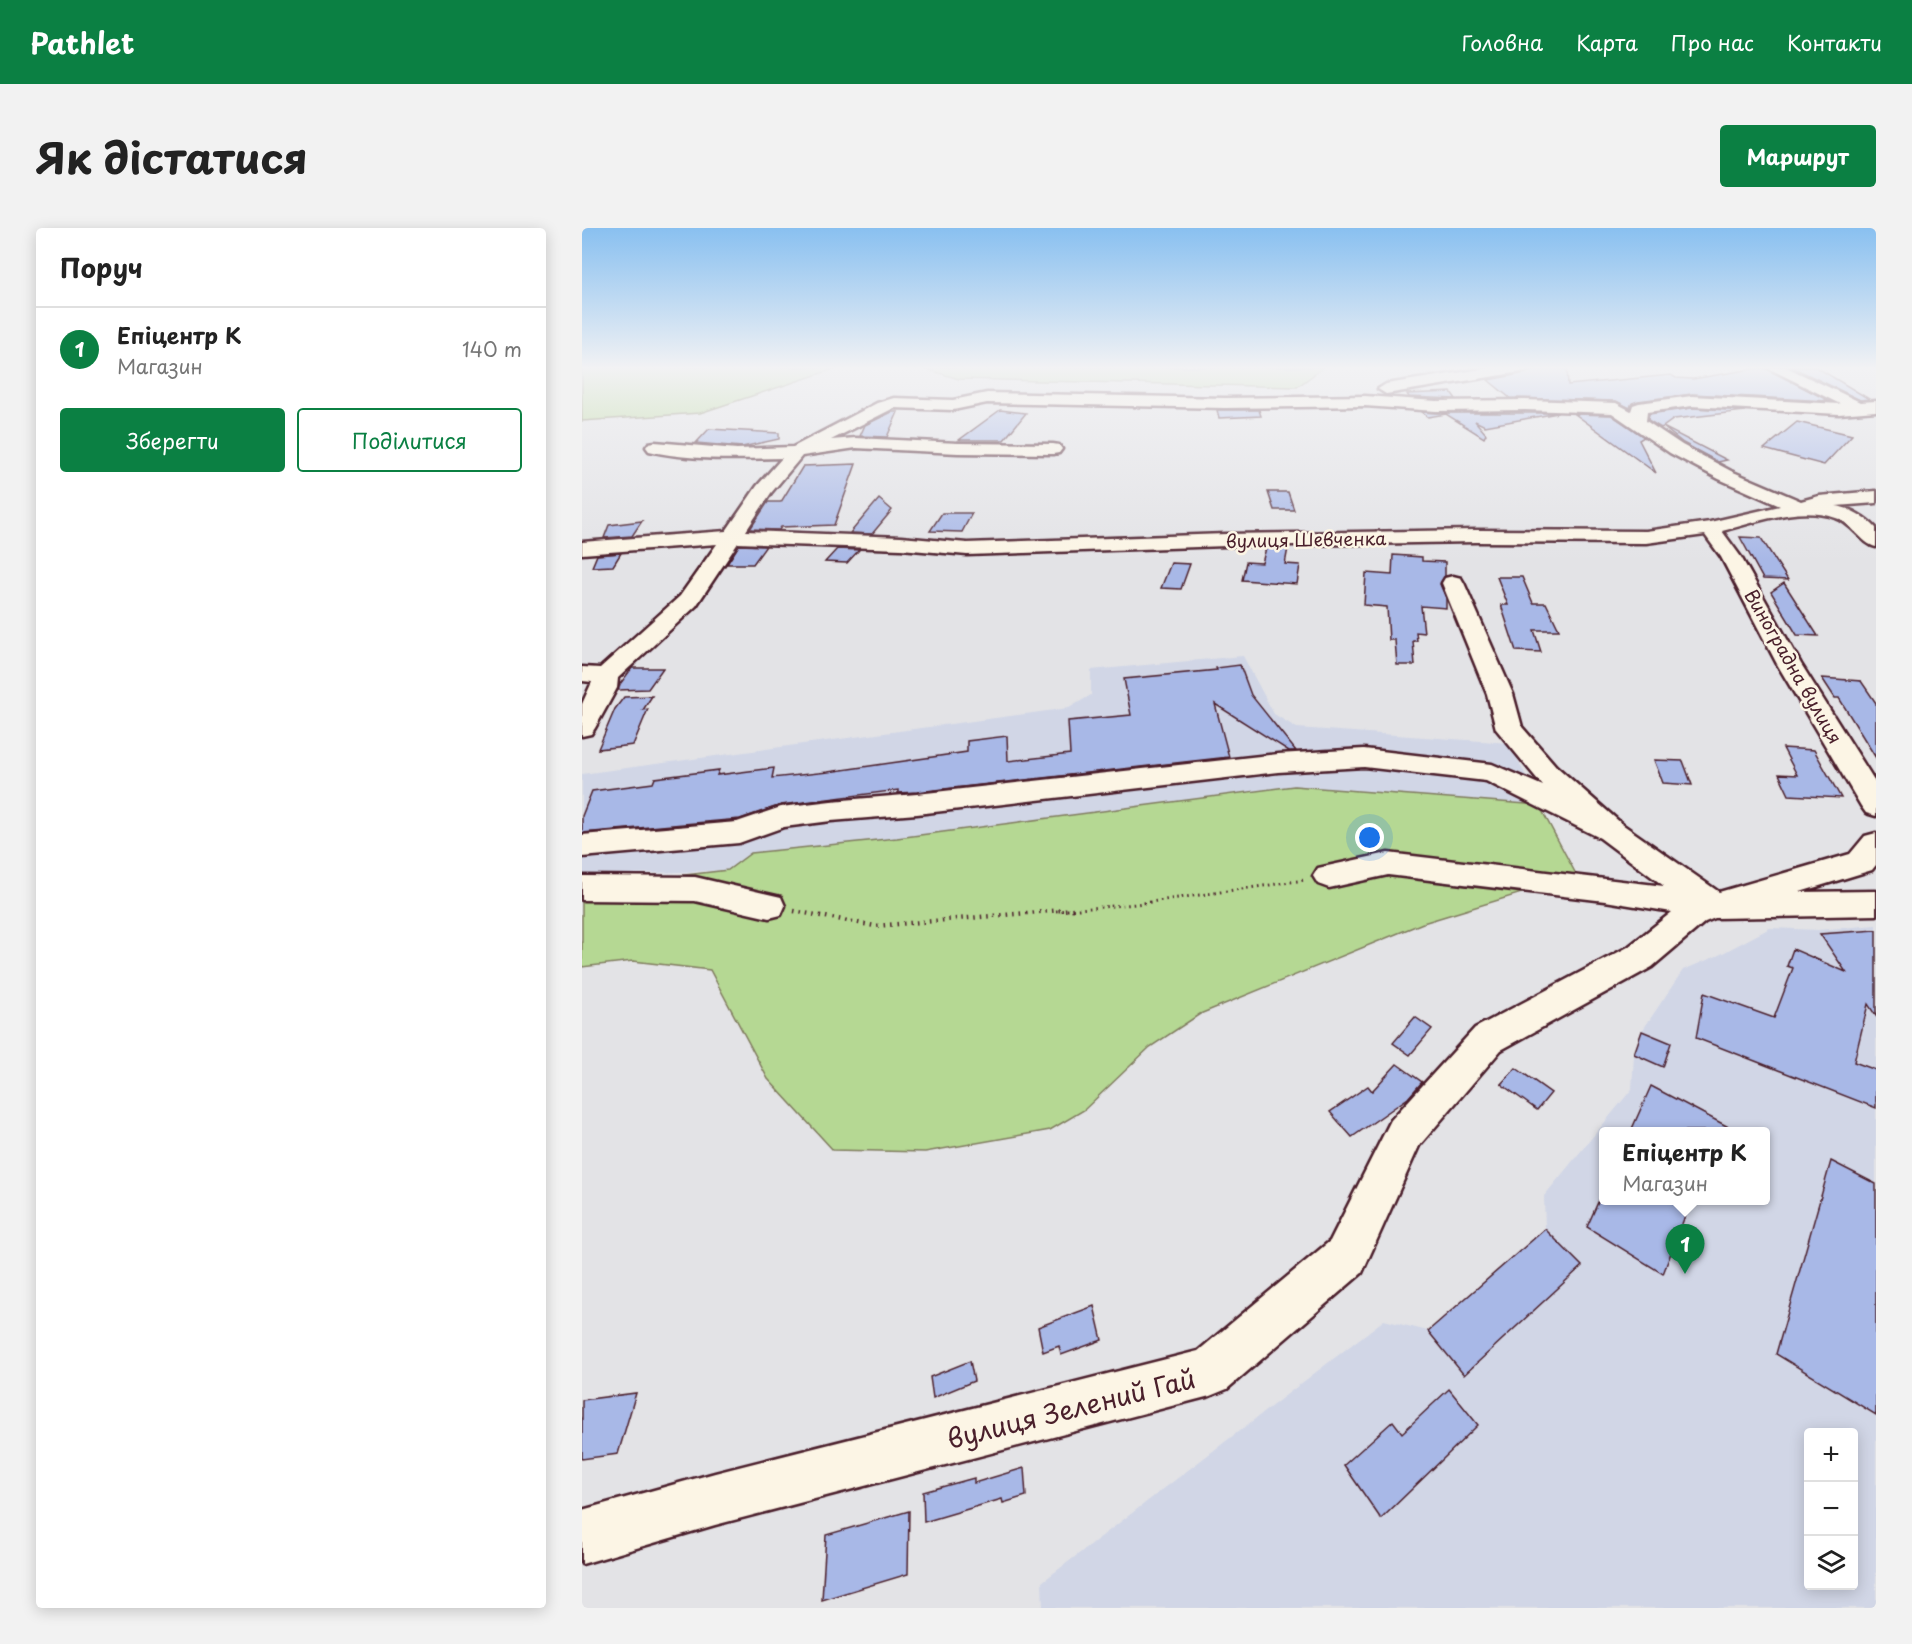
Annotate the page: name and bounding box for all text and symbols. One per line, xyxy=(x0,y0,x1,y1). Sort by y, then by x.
text: Pathlet xyxy=(30,21,134,64)
text: Головна xyxy=(1462,26,1543,58)
text: Карта xyxy=(1576,26,1638,58)
text: Про нас xyxy=(1671,26,1754,58)
text: Контакти xyxy=(1787,26,1882,58)
text: Як дістатися xyxy=(36,125,308,188)
button: Маршрут xyxy=(1720,125,1876,187)
text: Поруч xyxy=(60,248,143,287)
text: Епіцентр К xyxy=(117,318,242,351)
text: 1 xyxy=(75,334,84,364)
text: 140 m xyxy=(462,334,522,364)
text: Магазин xyxy=(117,351,203,381)
button: Зберегти xyxy=(60,408,285,472)
button: Поділитися xyxy=(297,408,522,472)
street label: вулиця Шевченка xyxy=(1226,524,1387,554)
street label: Виноградна вулиця xyxy=(1739,584,1849,748)
your location xyxy=(1355,823,1384,852)
popup xyxy=(1599,1127,1770,1205)
text: Епіцентр К xyxy=(1622,1135,1747,1168)
text: Магазин xyxy=(1622,1168,1708,1198)
pin: 1 xyxy=(1666,1224,1704,1274)
street label: вулиця Зелений Гай xyxy=(943,1358,1199,1458)
map controls xyxy=(1804,1428,1858,1590)
button: + xyxy=(1804,1428,1858,1482)
button: − xyxy=(1804,1482,1858,1536)
button: layers xyxy=(1804,1536,1858,1590)

